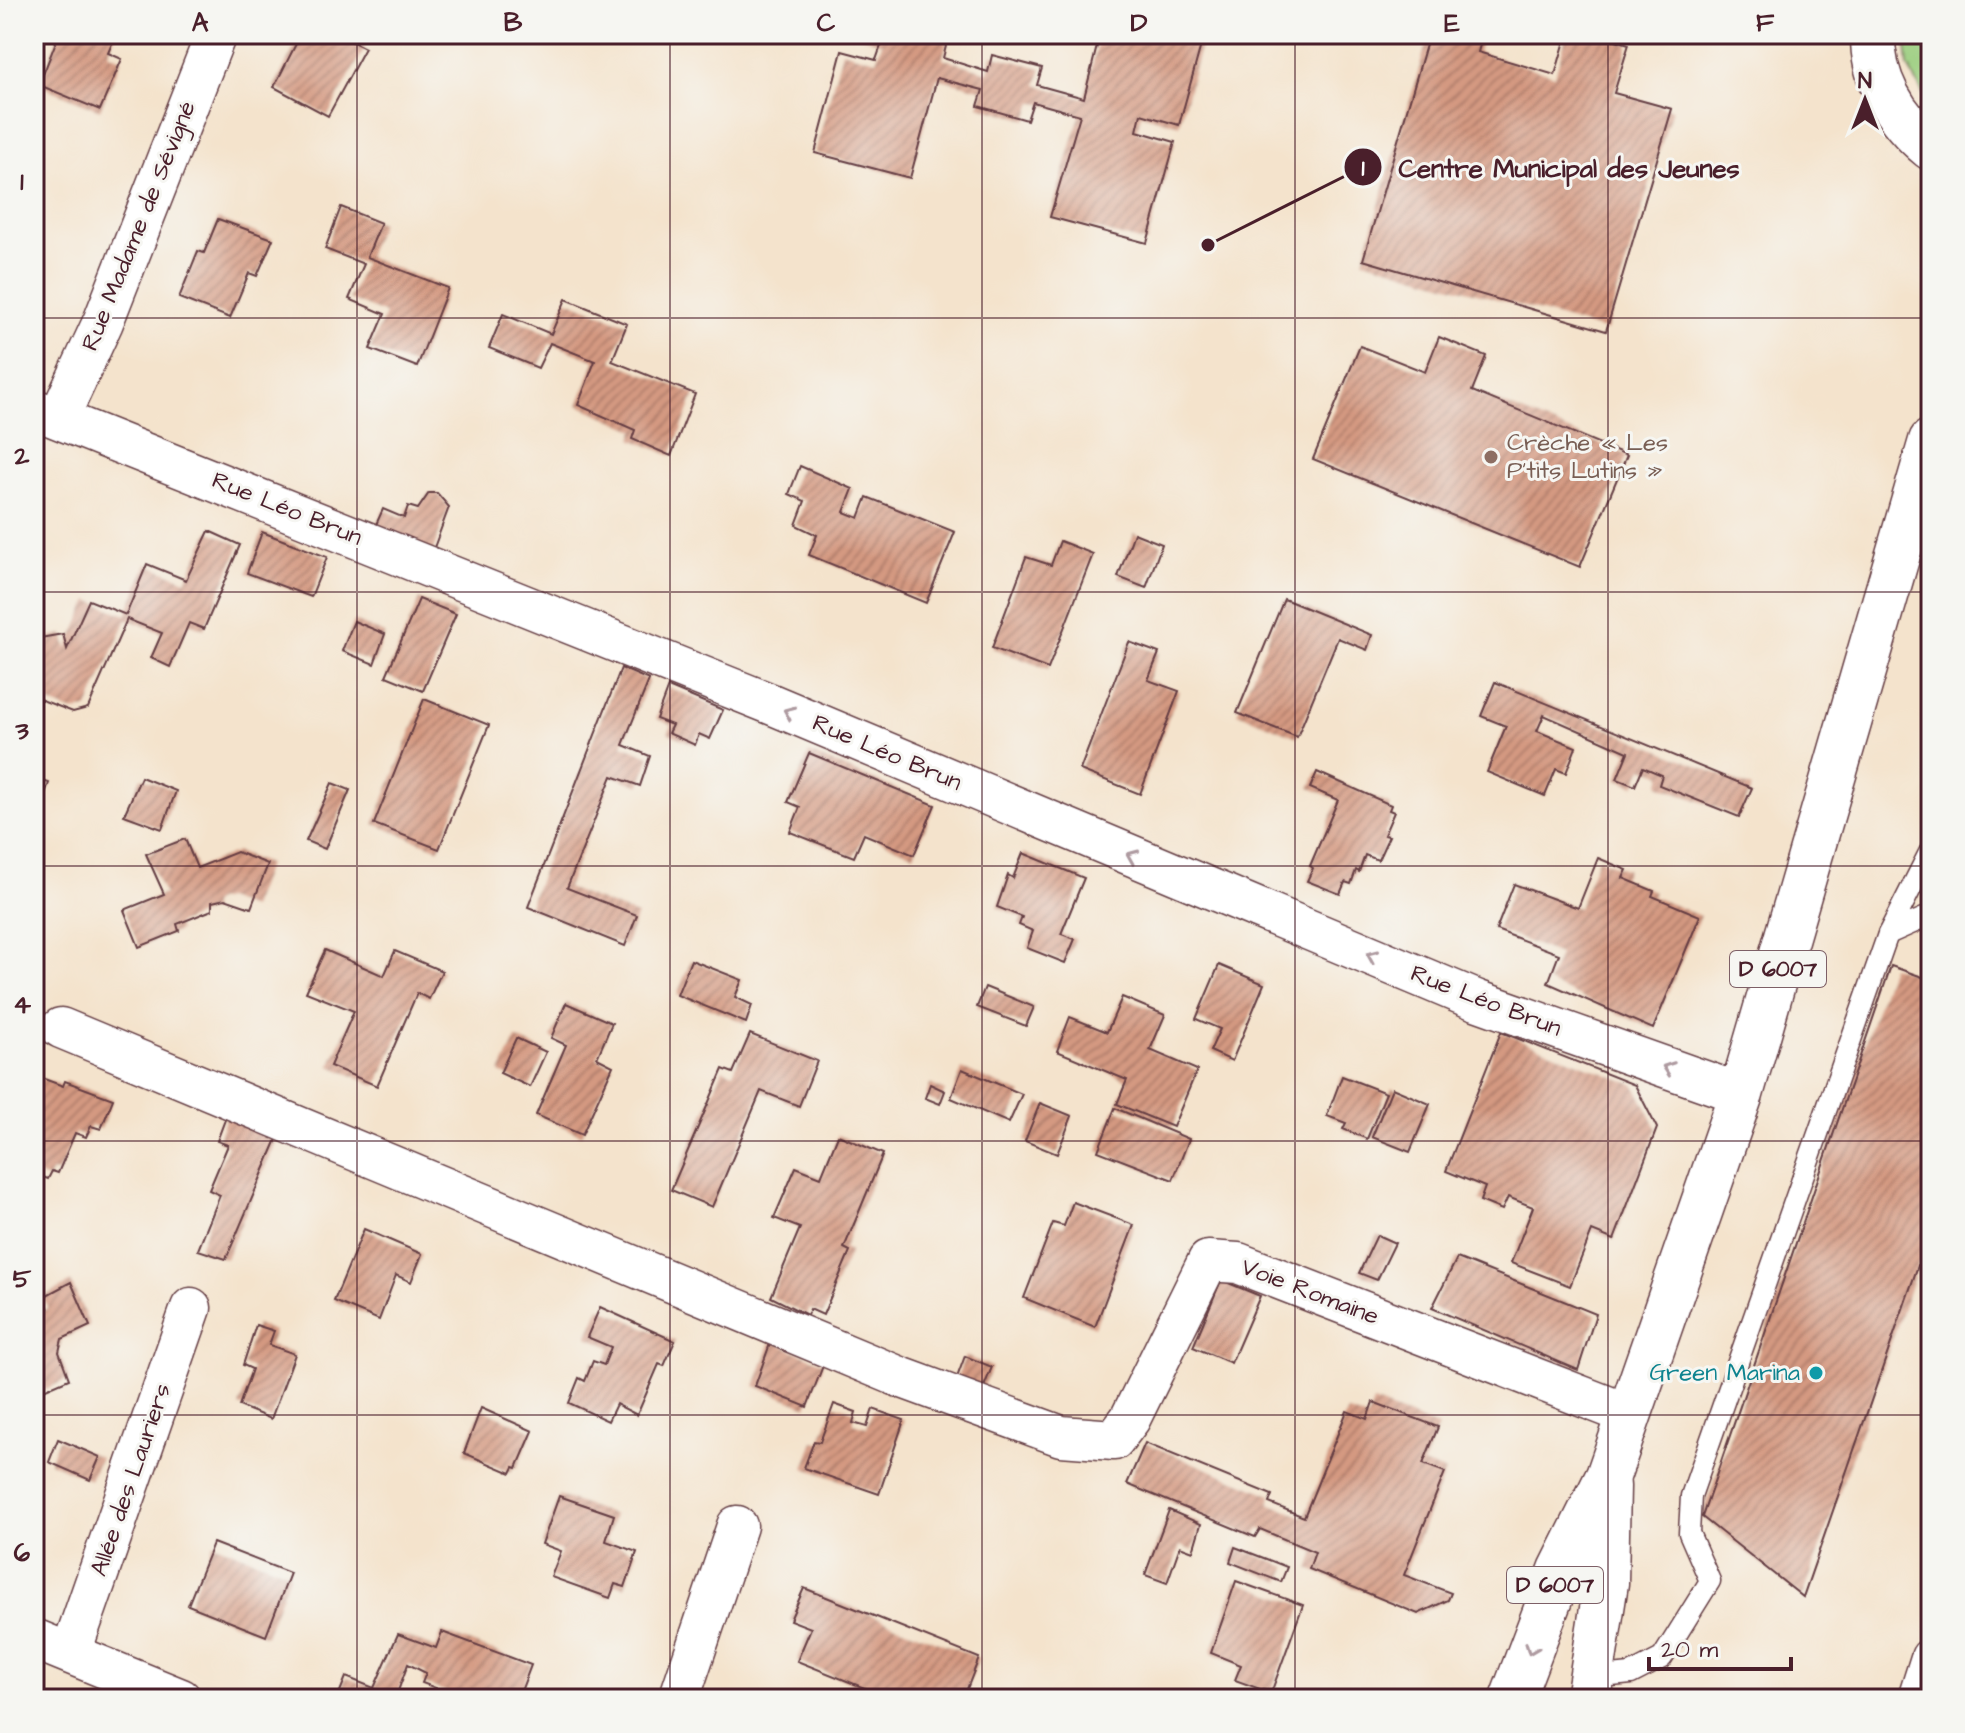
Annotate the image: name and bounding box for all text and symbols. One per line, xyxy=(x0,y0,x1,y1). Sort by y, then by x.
text: A xyxy=(192,5,209,41)
text: B xyxy=(504,5,523,41)
text: C xyxy=(817,5,836,41)
text: D xyxy=(1131,5,1148,41)
text: E xyxy=(1444,5,1460,41)
text: F xyxy=(1756,5,1775,41)
north arrow xyxy=(1825,60,1905,140)
text: N xyxy=(1858,66,1872,97)
street label: Rue Madame de Sévigné xyxy=(73,96,206,356)
callout: Centre Municipal des Jeunes xyxy=(1343,142,1756,192)
text: Centre Municipal des Jeunes xyxy=(1398,151,1740,187)
text: 1 xyxy=(1361,152,1365,186)
text: 1 xyxy=(20,164,24,200)
place label: Crèche « Les P'tits Lutins » xyxy=(1507,426,1668,488)
text: 2 xyxy=(14,438,30,474)
marker: Crèche « Les P'tits Lutins » xyxy=(1482,448,1500,466)
street label: Rue Léo Brun xyxy=(207,463,367,555)
one-way arrow xyxy=(783,705,797,721)
street label: Rue Léo Brun xyxy=(807,706,967,800)
text: 3 xyxy=(14,713,29,749)
one-way arrow xyxy=(1126,849,1141,865)
one-way arrow xyxy=(1366,949,1380,966)
road number: D 6007 xyxy=(1730,951,1826,987)
street label: Rue Léo Brun xyxy=(1406,957,1566,1045)
text: 4 xyxy=(13,987,31,1023)
one-way arrow xyxy=(1662,1061,1676,1077)
street label: Voie Romaine xyxy=(1236,1250,1384,1334)
text: 5 xyxy=(13,1261,32,1297)
place label: Green Marina xyxy=(1649,1356,1800,1390)
marker: Green Marina xyxy=(1807,1364,1825,1382)
street label: Allée des Lauriers xyxy=(82,1379,180,1581)
text: 6 xyxy=(14,1535,31,1571)
road number: D 6007 xyxy=(1507,1567,1603,1603)
scale bar xyxy=(1649,1621,1791,1671)
text: 20 m xyxy=(1661,1633,1718,1667)
one-way arrow xyxy=(1524,1641,1541,1655)

